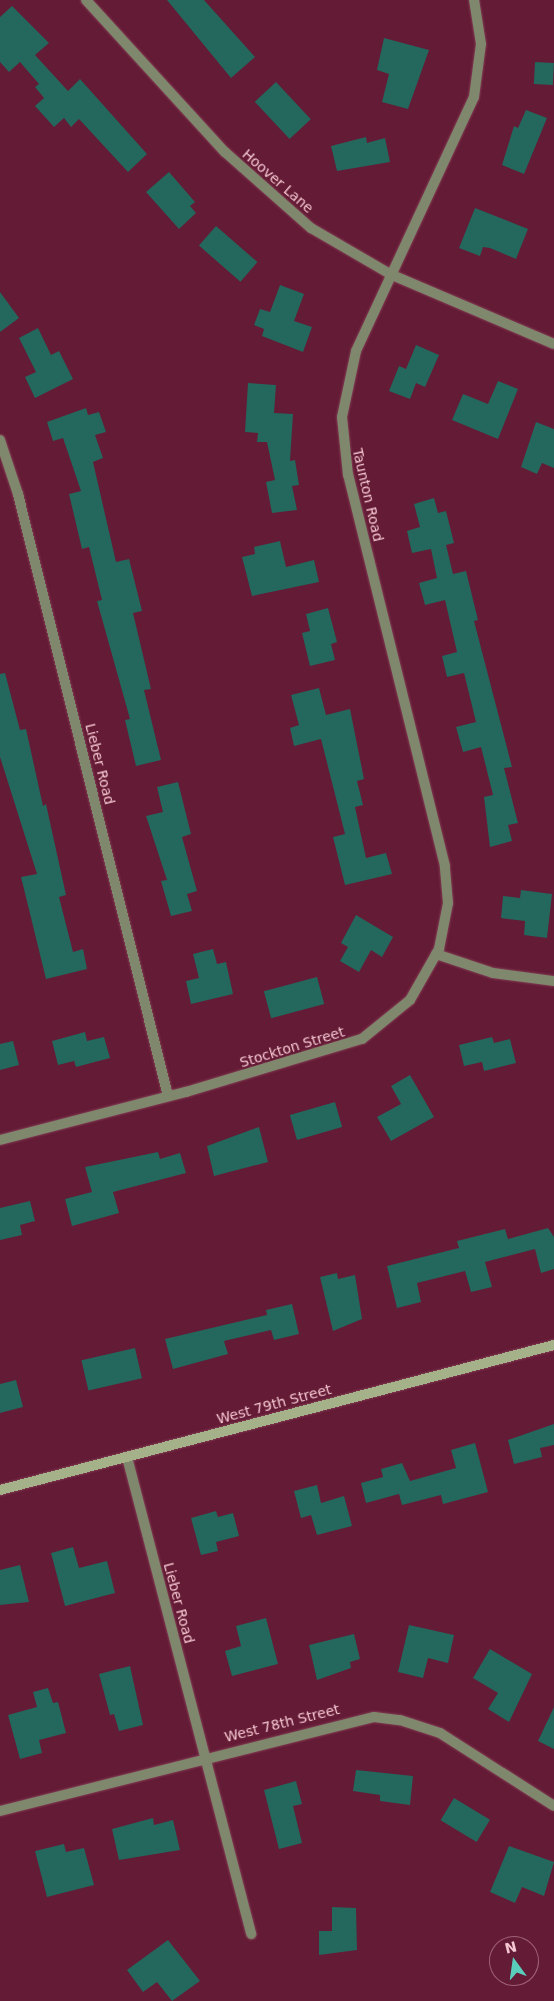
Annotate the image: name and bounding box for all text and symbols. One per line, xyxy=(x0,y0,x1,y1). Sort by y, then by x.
street label: Hoover Lane xyxy=(239,146,317,216)
street label: Taunton Road xyxy=(349,447,387,543)
street label: Lieber Road xyxy=(82,722,118,806)
street label: Stockton Street xyxy=(238,1023,346,1071)
street label: West 79th Street xyxy=(215,1381,333,1427)
street label: Lieber Road xyxy=(160,1561,198,1645)
street label: West 78th Street xyxy=(223,1701,341,1745)
north arrow xyxy=(489,1936,539,1986)
text: N xyxy=(503,1938,518,1957)

